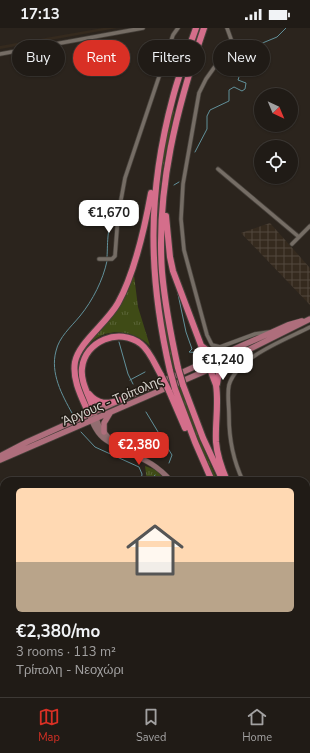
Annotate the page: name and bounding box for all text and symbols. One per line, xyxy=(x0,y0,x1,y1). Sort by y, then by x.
text: 17:13 xyxy=(20,4,60,24)
chip: Buy xyxy=(12,40,65,76)
chip: Rent xyxy=(73,40,130,76)
chip: Filters xyxy=(138,40,205,76)
chip: New xyxy=(213,40,270,76)
north arrow xyxy=(254,88,298,132)
map controls xyxy=(254,88,298,184)
button: locate xyxy=(254,140,298,184)
pin: €1,670 xyxy=(76,200,142,234)
text: €1,670 xyxy=(88,204,130,222)
pin: €1,240 xyxy=(190,347,256,381)
text: €1,240 xyxy=(202,351,244,369)
street label: Άργους - Τρίπολης xyxy=(59,371,166,430)
pin: €2,380 xyxy=(106,432,172,466)
text: €2,380 xyxy=(118,436,160,454)
icon: home xyxy=(119,514,191,586)
text: €2,380/mo xyxy=(16,620,100,643)
text: 3 rooms · 113 m² xyxy=(16,643,116,661)
text: Τρίπολη - Νεοχώρι xyxy=(16,661,124,679)
tab: Map xyxy=(38,706,60,745)
tab: Saved xyxy=(136,706,166,745)
tab: Home xyxy=(242,706,272,745)

